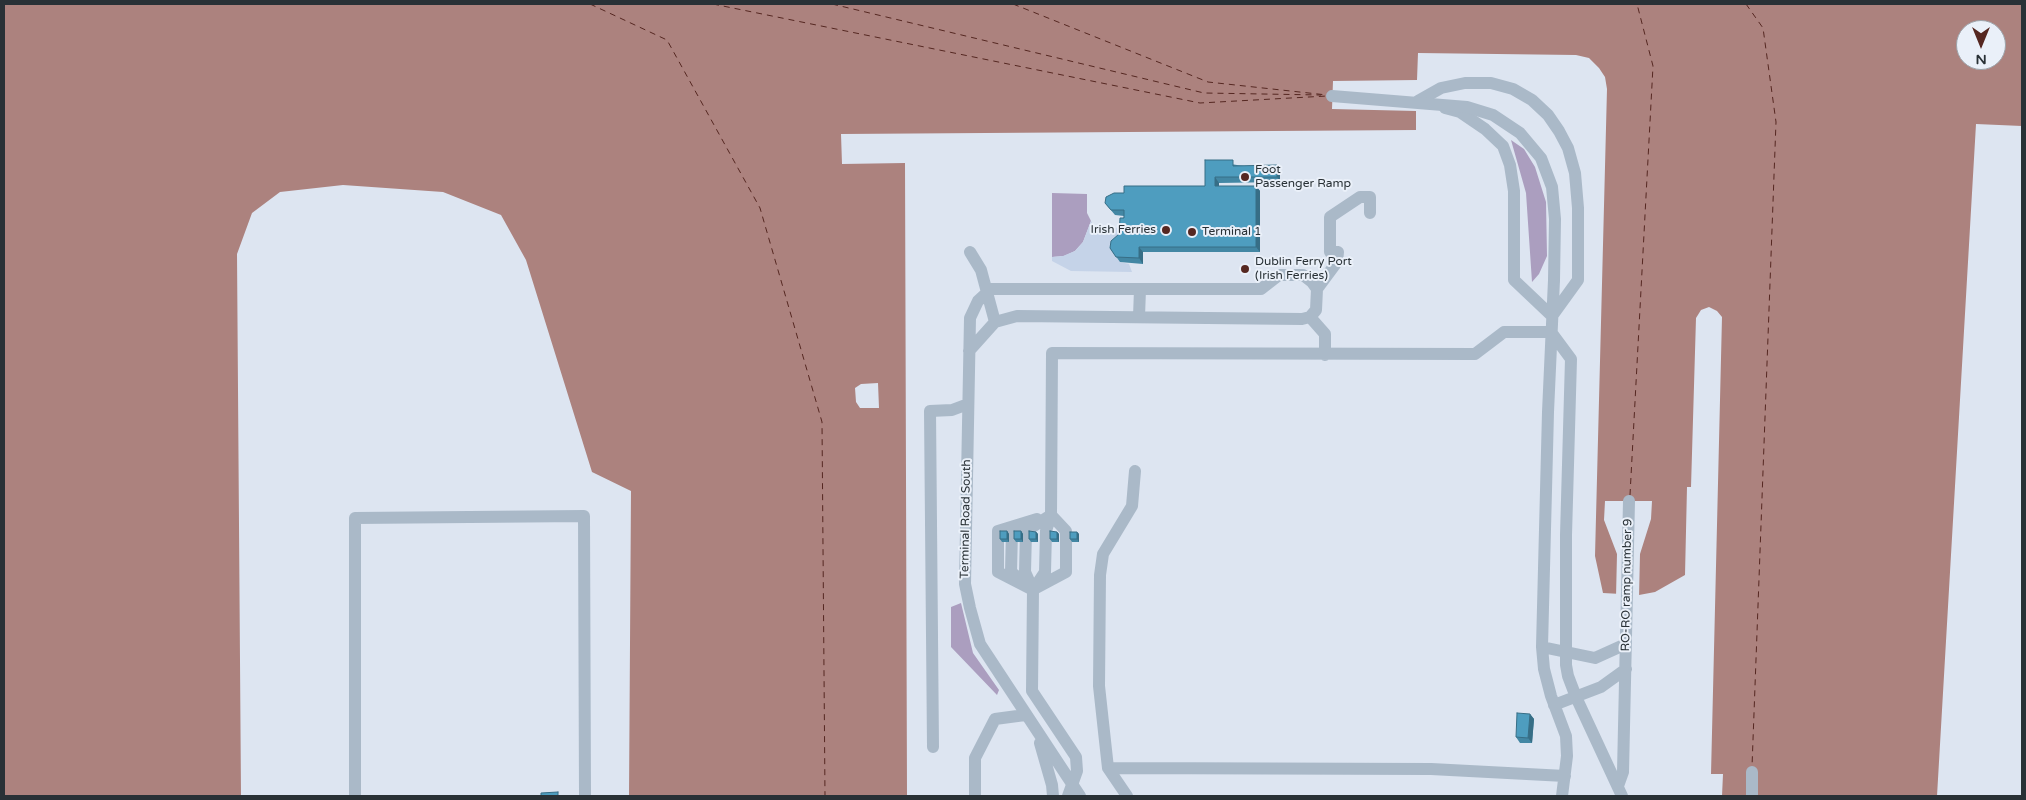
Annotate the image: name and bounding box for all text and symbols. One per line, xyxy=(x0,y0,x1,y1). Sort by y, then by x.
north arrow xyxy=(1956,20,2006,70)
text: N xyxy=(1975,51,1987,68)
place label: Foot Passenger Ramp xyxy=(1255,163,1351,191)
marker: Foot Passenger Ramp xyxy=(1239,171,1251,183)
place label: Irish Ferries xyxy=(1091,223,1156,237)
marker: Irish Ferries xyxy=(1160,224,1172,236)
place label: Terminal 1 xyxy=(1202,225,1262,239)
marker: Terminal 1 xyxy=(1186,226,1198,238)
place label: Dublin Ferry Port (Irish Ferries) xyxy=(1255,255,1352,283)
marker: Dublin Ferry Port (Irish Ferries) xyxy=(1239,263,1251,275)
street label: Terminal Road South xyxy=(958,459,974,579)
street label: RO-RO ramp number 9 xyxy=(1619,518,1635,652)

